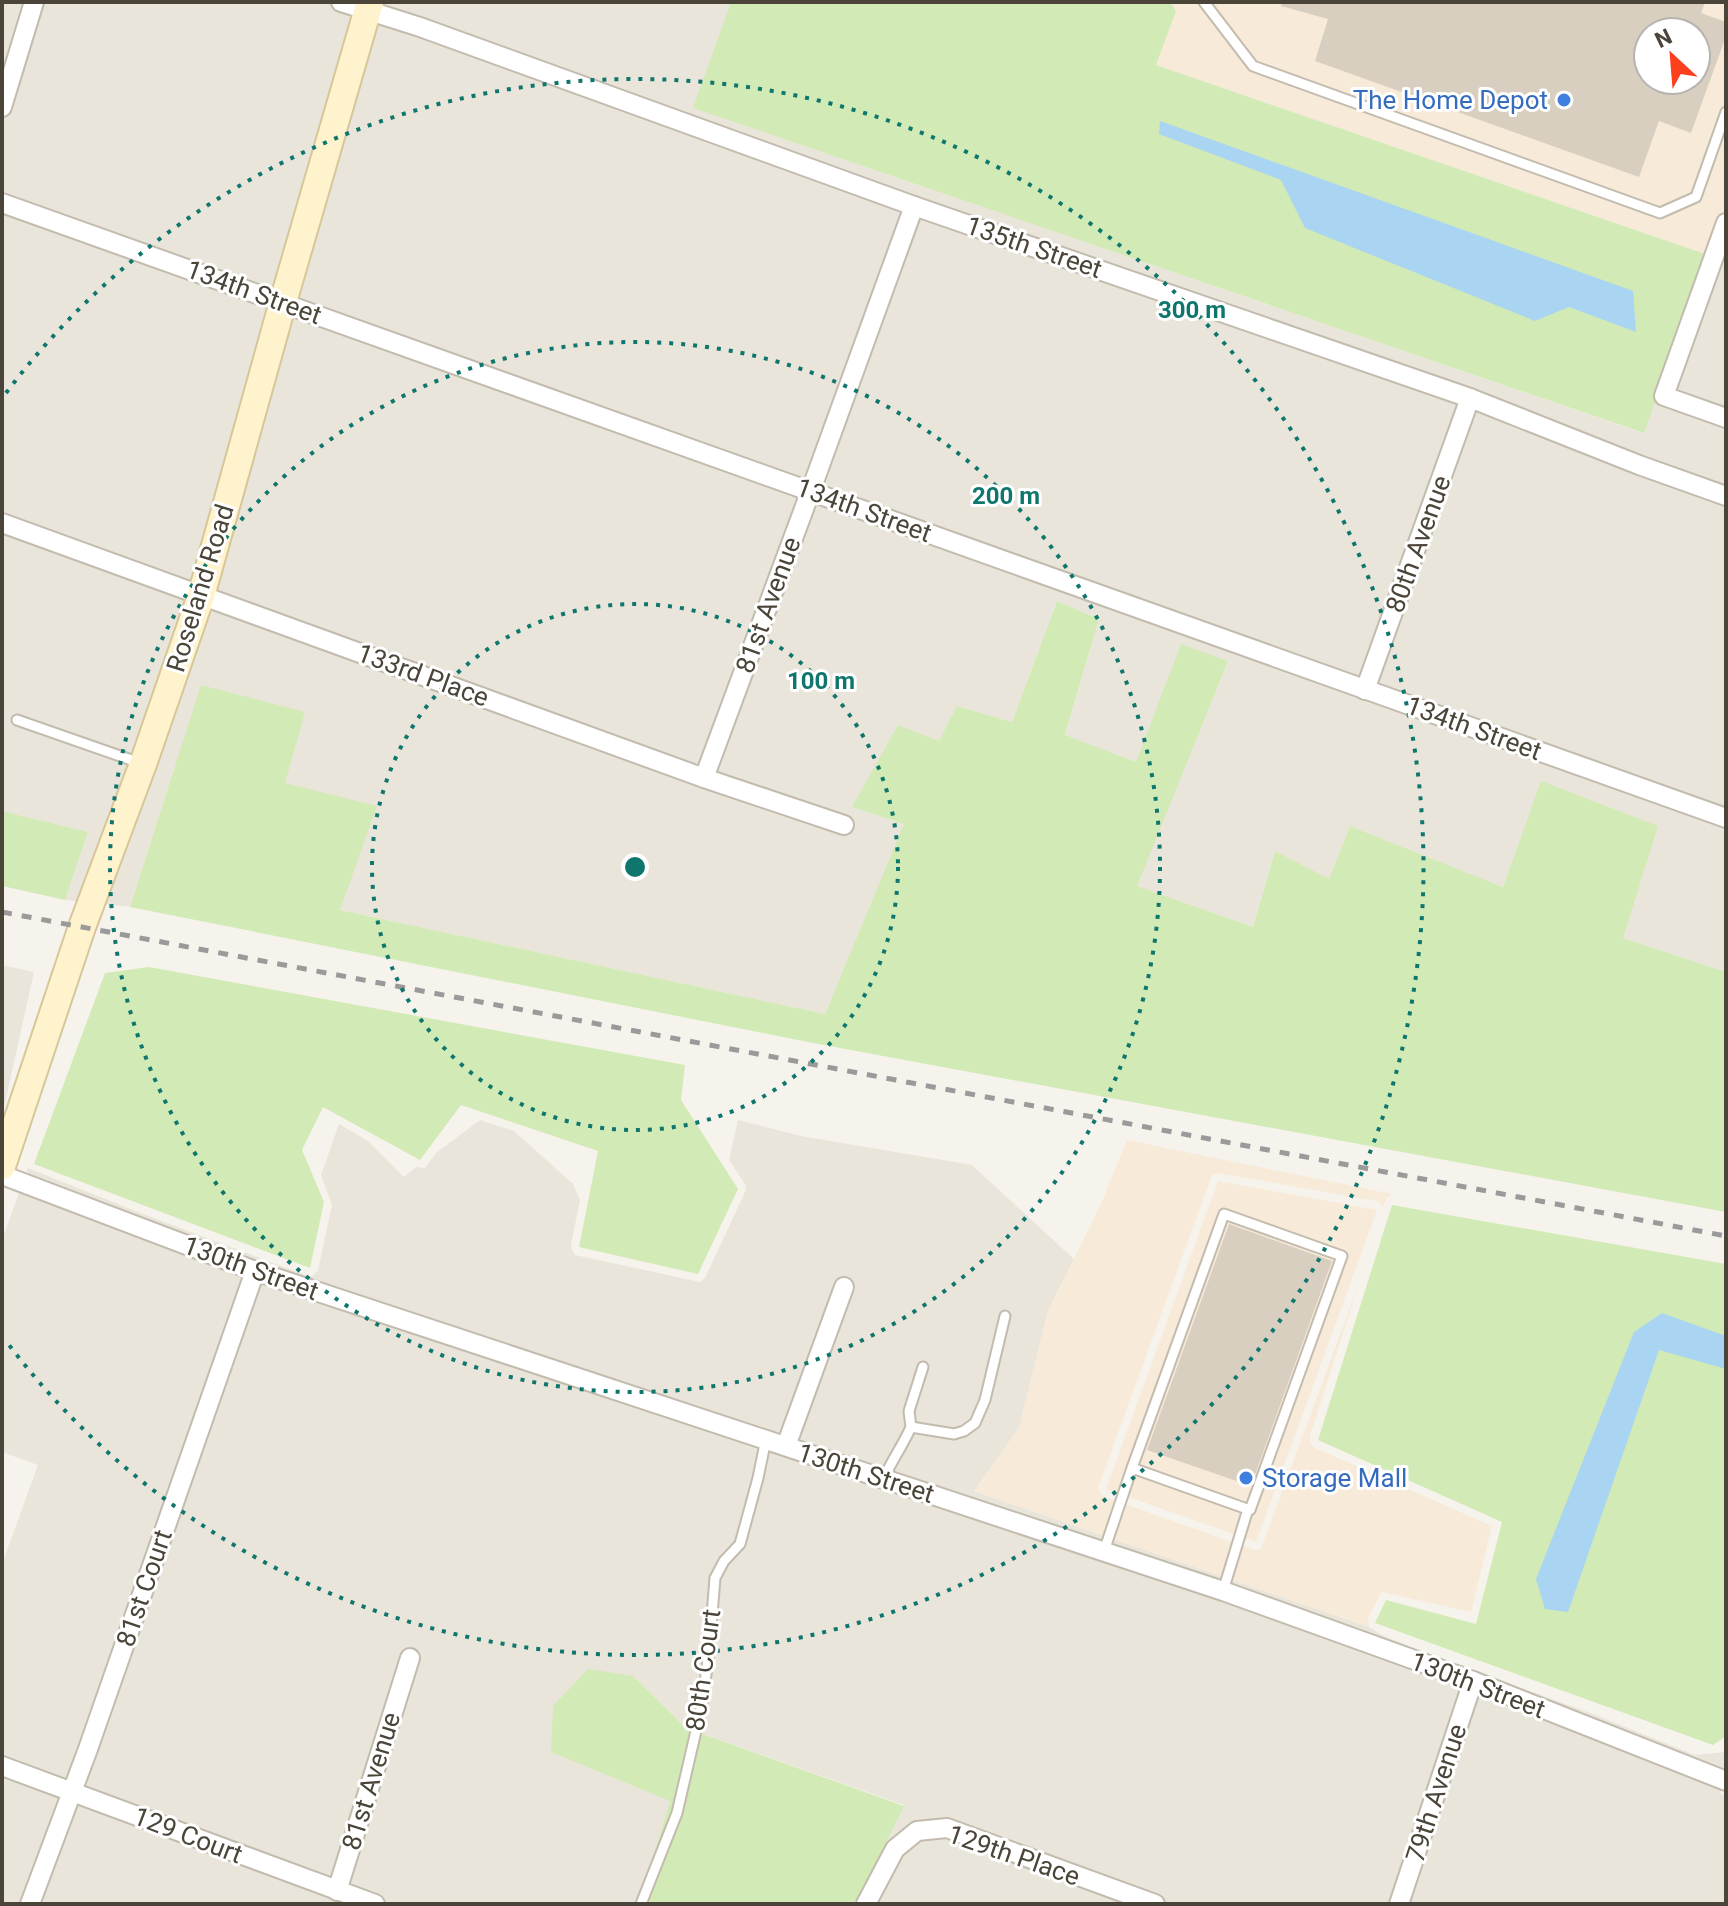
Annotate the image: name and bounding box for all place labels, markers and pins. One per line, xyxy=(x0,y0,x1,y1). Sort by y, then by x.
place label: The Home Depot xyxy=(1353,85,1548,115)
marker: The Home Depot xyxy=(1555,91,1573,109)
centre of rings xyxy=(621,853,649,881)
place label: Storage Mall xyxy=(1262,1463,1407,1493)
marker: Storage Mall xyxy=(1237,1469,1255,1487)

